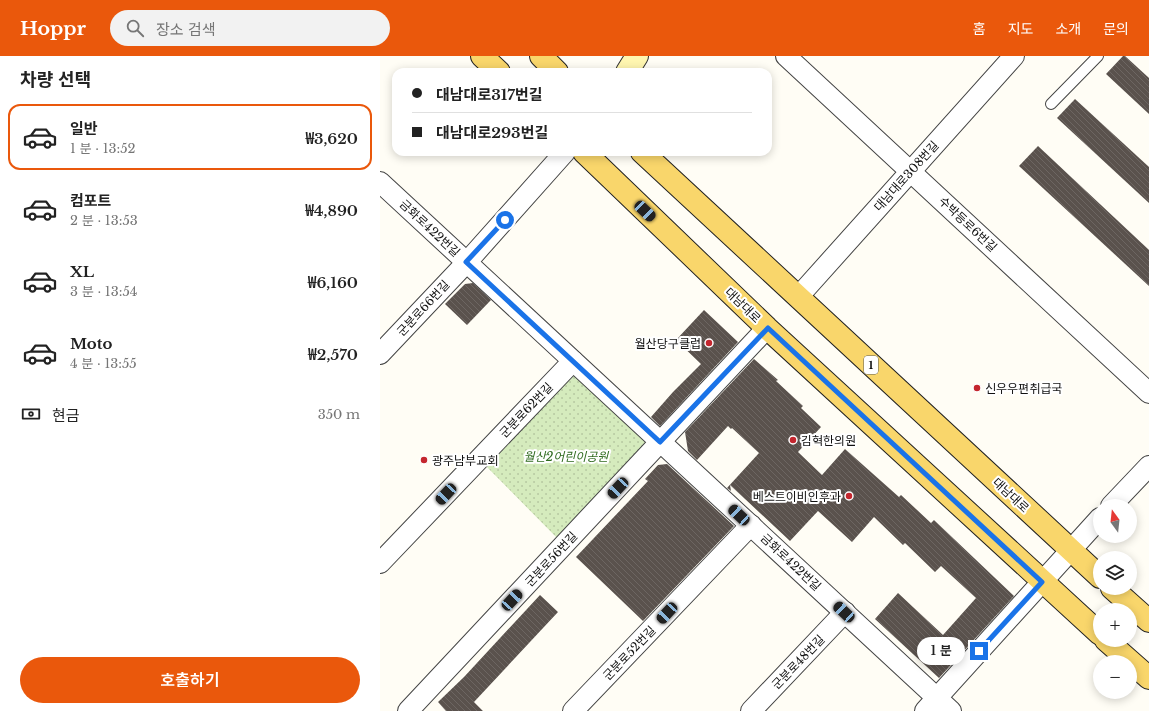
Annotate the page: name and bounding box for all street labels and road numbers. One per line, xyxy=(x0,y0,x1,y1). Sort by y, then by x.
street label: 대남대로308번길 xyxy=(870,138,942,214)
street label: 수박등로6번길 xyxy=(936,193,1000,255)
street label: 금화로422번길 xyxy=(397,196,463,260)
street label: 군분로66번길 xyxy=(393,277,453,339)
street label: 대남대로 xyxy=(722,284,764,326)
road number: 1 xyxy=(864,356,878,374)
street label: 군분로62번길 xyxy=(496,380,556,440)
street label: 대남대로 xyxy=(990,474,1032,516)
street label: 군분로56번길 xyxy=(522,528,580,590)
street label: 금화로422번길 xyxy=(758,530,824,594)
street label: 군분로52번길 xyxy=(599,623,659,683)
street label: 군분로48번길 xyxy=(768,632,828,692)

